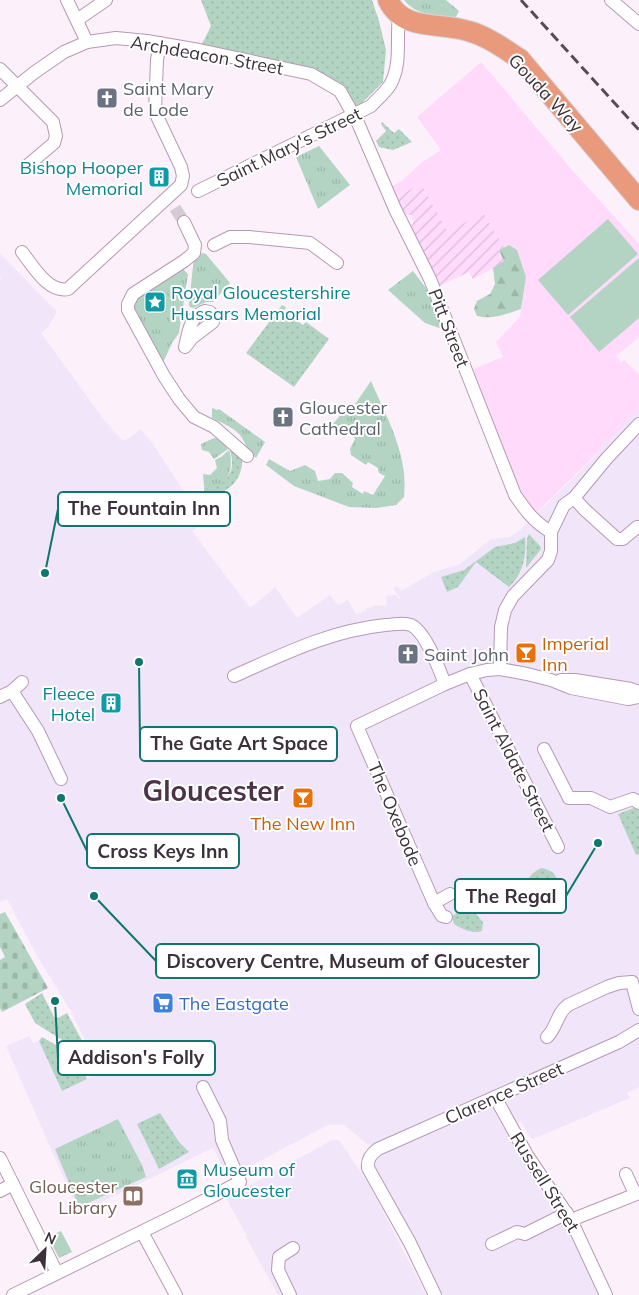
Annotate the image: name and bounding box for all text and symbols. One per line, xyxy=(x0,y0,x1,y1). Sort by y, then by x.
street label: Archdeacon Street xyxy=(129,30,285,80)
street label: Gouda Way xyxy=(504,49,589,138)
place label: Saint Mary de Lode xyxy=(123,77,214,121)
church icon: Saint Mary de Lode xyxy=(95,86,119,110)
street label: Saint Mary's Street xyxy=(213,102,365,192)
place label: Bishop Hooper Memorial xyxy=(20,156,143,200)
building icon: Bishop Hooper Memorial xyxy=(147,165,171,189)
place label: Royal Gloucestershire Hussars Memorial xyxy=(171,281,350,325)
street label: Pitt Street xyxy=(423,285,475,371)
place icon: Royal Gloucestershire Hussars Memorial xyxy=(143,290,167,314)
place label: Gloucester Cathedral xyxy=(299,396,387,440)
church icon: Gloucester Cathedral xyxy=(271,405,295,429)
callout: The Fountain Inn xyxy=(58,492,230,526)
text: The Fountain Inn xyxy=(68,496,220,520)
place label: Imperial Inn xyxy=(542,632,609,676)
bar icon: Imperial Inn xyxy=(514,641,538,665)
church icon: Saint John xyxy=(396,642,420,666)
place label: Saint John xyxy=(424,643,509,666)
place label: Fleece Hotel xyxy=(42,682,95,726)
street label: Saint Aldate Street xyxy=(468,685,560,835)
building icon: Fleece Hotel xyxy=(99,691,123,715)
callout: The Gate Art Space xyxy=(140,727,337,761)
text: The Gate Art Space xyxy=(150,731,328,755)
street label: The Oxebode xyxy=(363,759,427,869)
district label: Gloucester xyxy=(142,773,284,808)
bar icon: The New Inn xyxy=(291,786,315,810)
place label: The New Inn xyxy=(250,812,356,835)
callout: Cross Keys Inn xyxy=(87,834,239,868)
text: Cross Keys Inn xyxy=(97,839,229,863)
callout: The Regal xyxy=(455,879,566,913)
text: The Regal xyxy=(466,884,556,908)
callout: Discovery Centre, Museum of Gloucester xyxy=(156,944,539,978)
text: Discovery Centre, Museum of Gloucester xyxy=(166,949,530,973)
supermarket icon: The Eastgate xyxy=(151,991,175,1015)
place label: The Eastgate xyxy=(179,992,289,1015)
callout: Addison's Folly xyxy=(58,1041,215,1075)
text: Addison's Folly xyxy=(68,1045,205,1069)
street label: Clarence Street xyxy=(441,1057,567,1129)
street label: Russell Street xyxy=(505,1128,585,1236)
place label: Museum of Gloucester xyxy=(203,1158,296,1202)
museum icon: Museum of Gloucester xyxy=(175,1167,199,1191)
place label: Gloucester Library xyxy=(29,1175,117,1219)
library icon: Gloucester Library xyxy=(121,1184,145,1208)
north arrow xyxy=(20,1225,70,1275)
text: N xyxy=(42,1228,59,1249)

